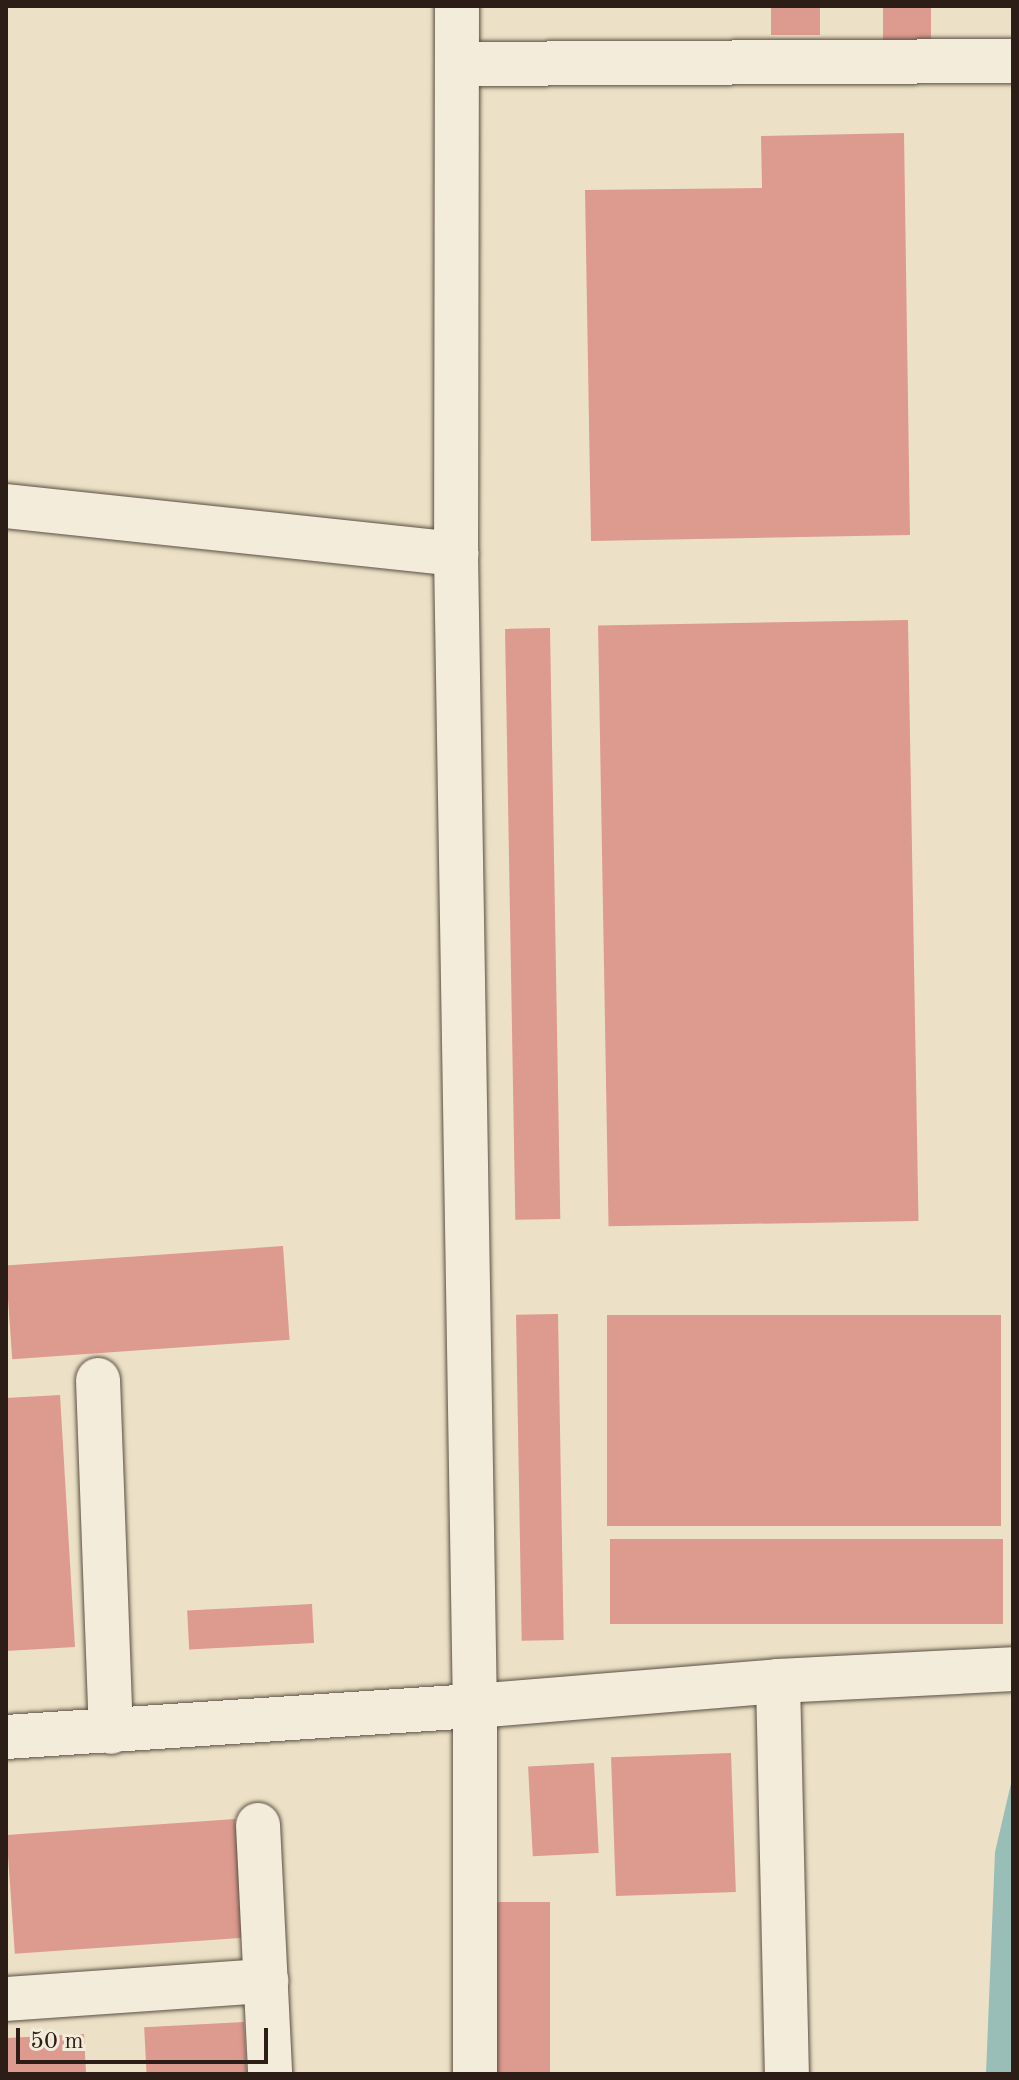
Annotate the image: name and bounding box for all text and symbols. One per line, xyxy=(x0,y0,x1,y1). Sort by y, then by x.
scale bar xyxy=(20,2012,272,2062)
text: 50 m xyxy=(30,2030,84,2054)

